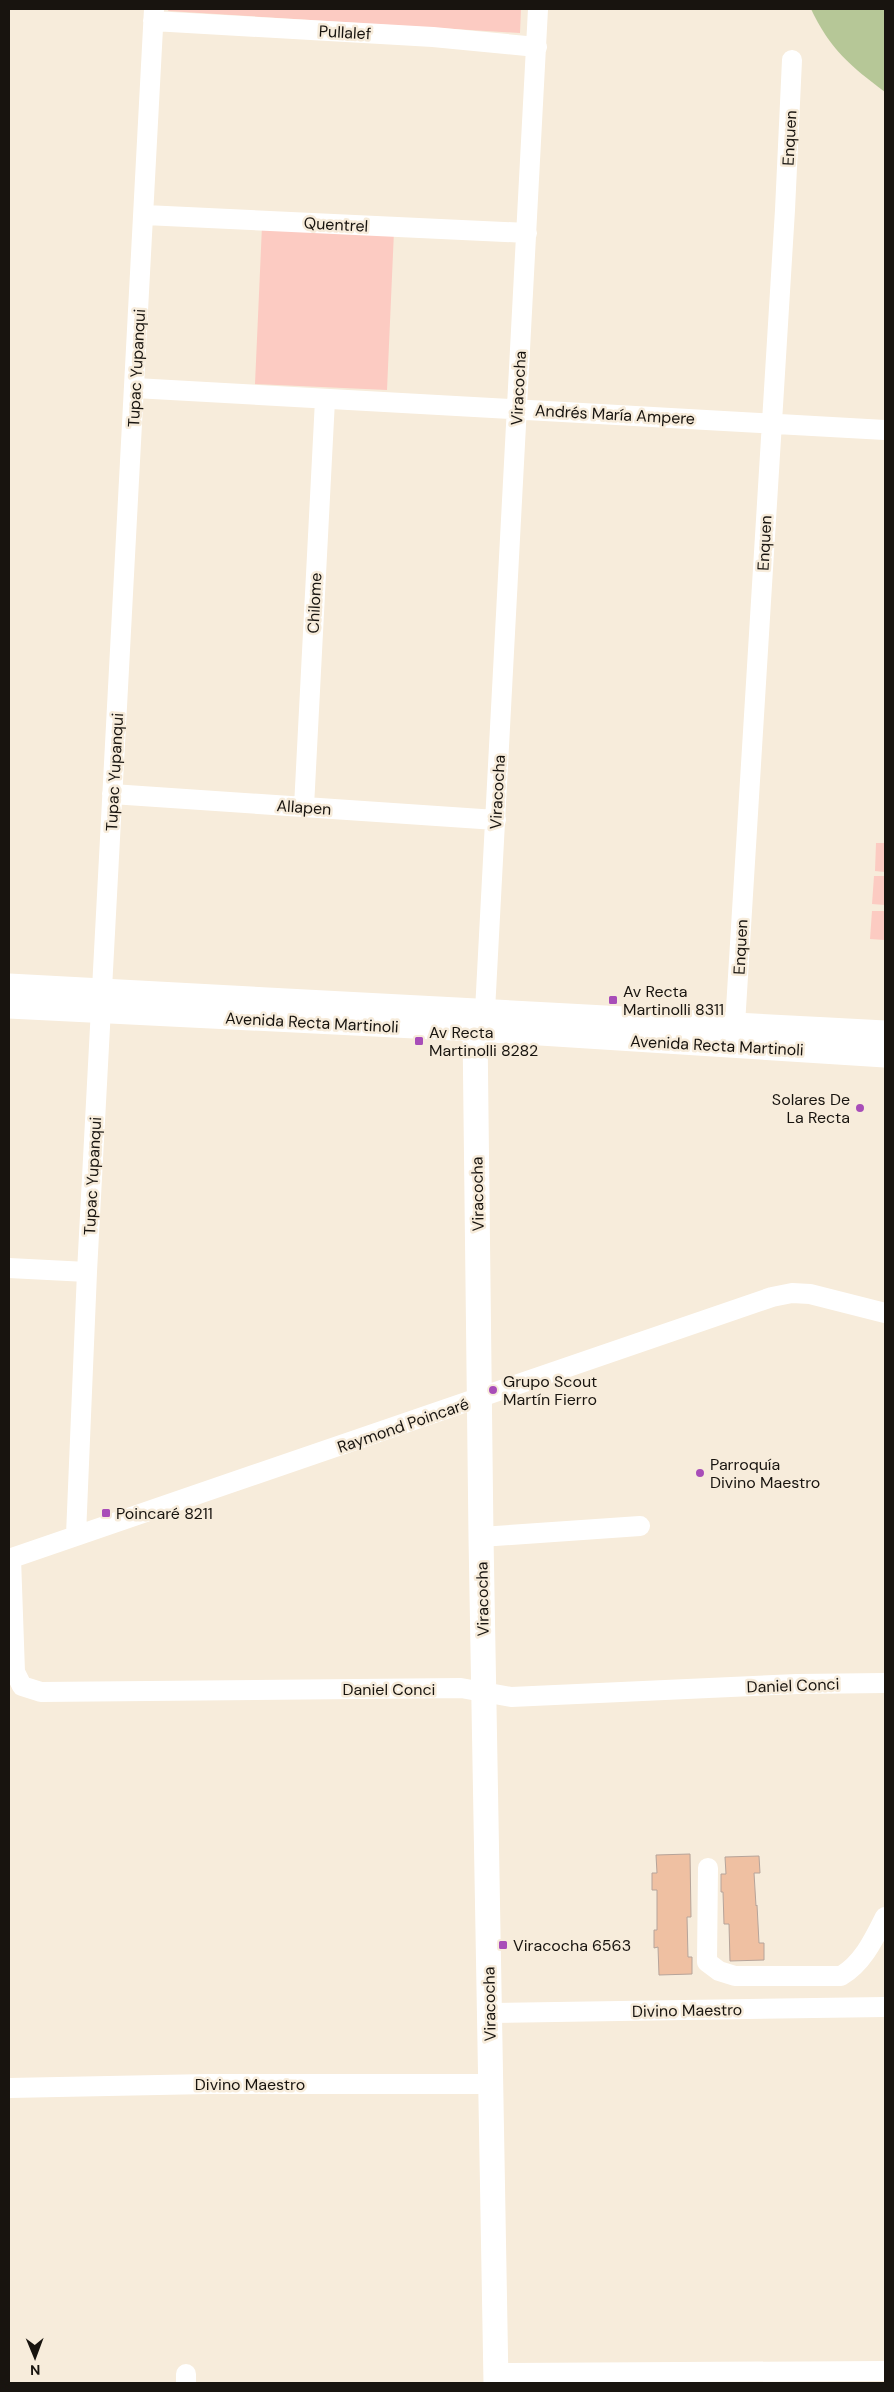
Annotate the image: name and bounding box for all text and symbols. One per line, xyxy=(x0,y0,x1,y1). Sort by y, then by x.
street label: Pullalef xyxy=(318,21,372,44)
street label: Enquen xyxy=(778,110,801,166)
street label: Quentrel xyxy=(303,212,369,237)
street label: Tupac Yupanqui xyxy=(123,308,150,428)
street label: Viracocha xyxy=(506,350,531,426)
street label: Andrés María Ampere xyxy=(534,400,695,429)
street label: Enquen xyxy=(753,515,776,571)
street label: Chilome xyxy=(302,572,327,634)
street label: Tupac Yupanqui xyxy=(101,712,128,832)
street label: Viracocha xyxy=(485,754,510,830)
street label: Allapen xyxy=(276,795,332,820)
street label: Enquen xyxy=(729,919,752,975)
place label: Av Recta Martinolli 8311 xyxy=(623,981,724,1020)
marker: Av Recta Martinolli 8311 xyxy=(607,994,619,1006)
street label: Avenida Recta Martinoli xyxy=(225,1007,399,1038)
place label: Av Recta Martinolli 8282 xyxy=(429,1022,538,1061)
street label: Avenida Recta Martinoli xyxy=(630,1030,804,1061)
marker: Av Recta Martinolli 8282 xyxy=(413,1035,425,1047)
place label: Solares De La Recta xyxy=(772,1089,850,1128)
marker: Solares De La Recta xyxy=(854,1102,866,1114)
street label: Tupac Yupanqui xyxy=(79,1116,106,1236)
street label: Viracocha xyxy=(466,1156,489,1232)
place label: Grupo Scout Martín Fierro xyxy=(503,1371,597,1410)
marker: Grupo Scout Martín Fierro xyxy=(487,1384,499,1396)
street label: Raymond Poincaré xyxy=(335,1393,472,1458)
place label: Parroquía Divino Maestro xyxy=(710,1454,820,1493)
marker: Parroquía Divino Maestro xyxy=(694,1467,706,1479)
place label: Poincaré 8211 xyxy=(116,1503,213,1524)
marker: Poincaré 8211 xyxy=(100,1507,112,1519)
street label: Viracocha xyxy=(471,1561,494,1637)
street label: Daniel Conci xyxy=(746,1673,840,1698)
street label: Daniel Conci xyxy=(343,1679,435,1700)
place label: Viracocha 6563 xyxy=(513,1935,631,1956)
marker: Viracocha 6563 xyxy=(497,1939,509,1951)
street label: Viracocha xyxy=(478,1966,501,2042)
street label: Divino Maestro xyxy=(632,1999,742,2022)
street label: Divino Maestro xyxy=(195,2074,305,2095)
north arrow xyxy=(10,2332,60,2382)
text: N xyxy=(30,2361,40,2379)

